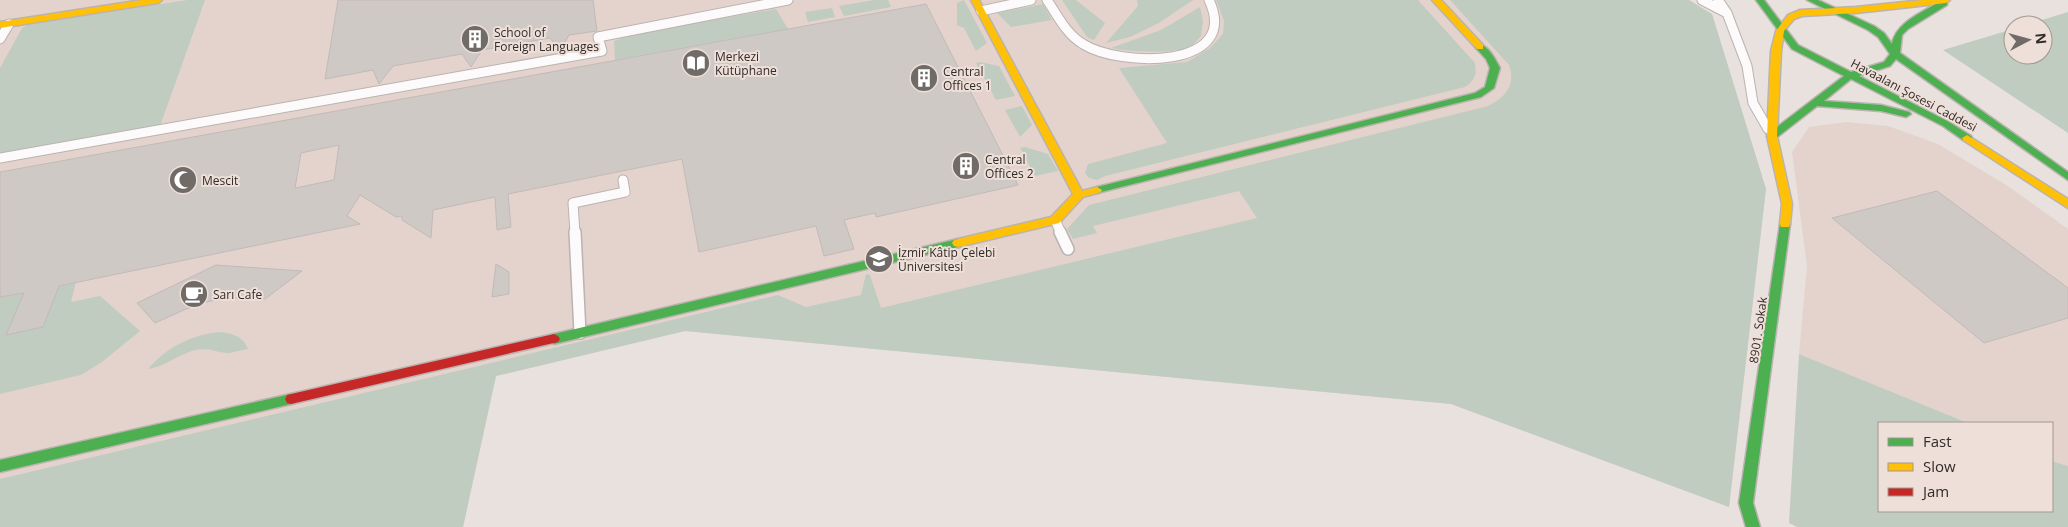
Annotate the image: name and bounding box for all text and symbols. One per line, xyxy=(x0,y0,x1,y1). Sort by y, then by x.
north arrow xyxy=(2003,15,2053,65)
building icon: School of Foreign Languages xyxy=(460,24,490,54)
place label: School of Foreign Languages xyxy=(494,24,599,55)
text: N xyxy=(2031,32,2051,45)
library icon: Merkezi Kütüphane xyxy=(681,48,711,78)
place label: Merkezi Kütüphane xyxy=(715,48,777,79)
street label: Havaalanı Şosesi Caddesi xyxy=(1848,54,1980,136)
building icon: Central Offices 1 xyxy=(909,63,939,93)
place label: Central Offices 1 xyxy=(943,63,992,94)
building icon: Central Offices 2 xyxy=(951,151,981,181)
place label: Central Offices 2 xyxy=(985,151,1034,182)
mosque icon: Mescit xyxy=(168,165,198,195)
place label: Mescit xyxy=(202,172,238,189)
school or university icon: İzmir Kâtip Çelebi Üniversitesi xyxy=(864,244,894,274)
place label: İzmir Kâtip Çelebi Üniversitesi xyxy=(898,244,995,275)
cafe icon: Sarı Cafe xyxy=(179,279,209,309)
place label: Sarı Cafe xyxy=(213,286,263,303)
street label: 8901. Sokak xyxy=(1745,295,1771,364)
legend xyxy=(1878,422,2053,512)
text: Fast xyxy=(1923,431,1952,451)
text: Slow xyxy=(1923,456,1956,476)
text: Jam xyxy=(1921,481,1949,501)

